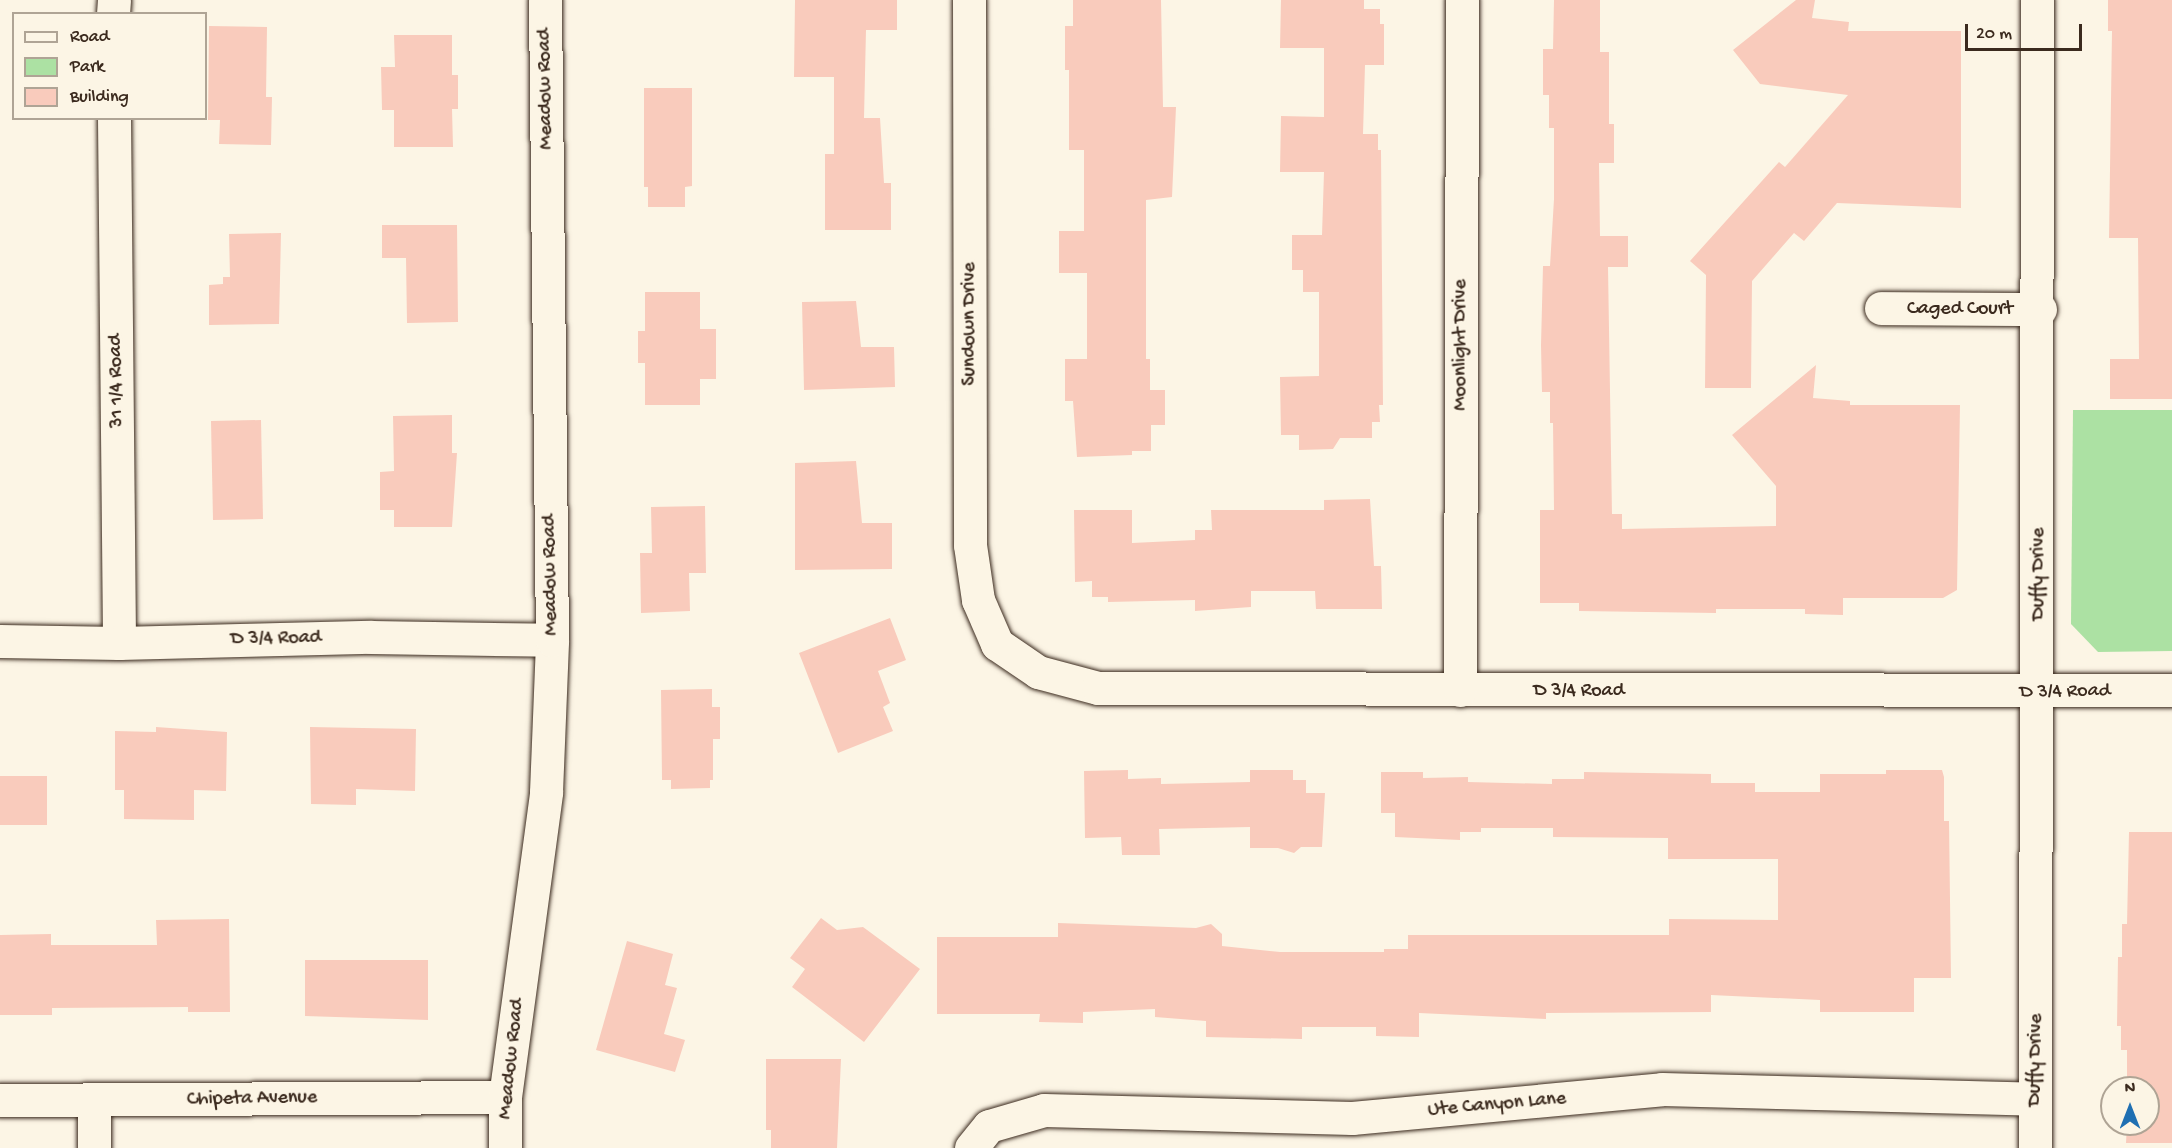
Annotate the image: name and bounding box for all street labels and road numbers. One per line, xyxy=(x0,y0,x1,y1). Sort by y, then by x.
street label: Meadow Road xyxy=(533,28,559,150)
street label: Sundown Drive xyxy=(958,262,982,386)
street label: Moonlight Drive xyxy=(1449,279,1473,411)
street label: Caged Court xyxy=(1907,297,2013,321)
street label: 31 1/4 Road xyxy=(104,334,130,428)
street label: Meadow Road xyxy=(538,514,564,636)
street label: Duffy Drive xyxy=(2027,528,2051,620)
street label: D 3/4 Road xyxy=(230,626,322,652)
street label: D 3/4 Road xyxy=(1534,679,1624,703)
street label: D 3/4 Road xyxy=(2019,679,2111,705)
street label: Meadow Road xyxy=(494,997,530,1121)
street label: Duffy Drive xyxy=(2023,1013,2049,1107)
street label: Chipeta Avenue xyxy=(187,1086,317,1112)
street label: Ute Canyon Lane xyxy=(1427,1087,1567,1123)

